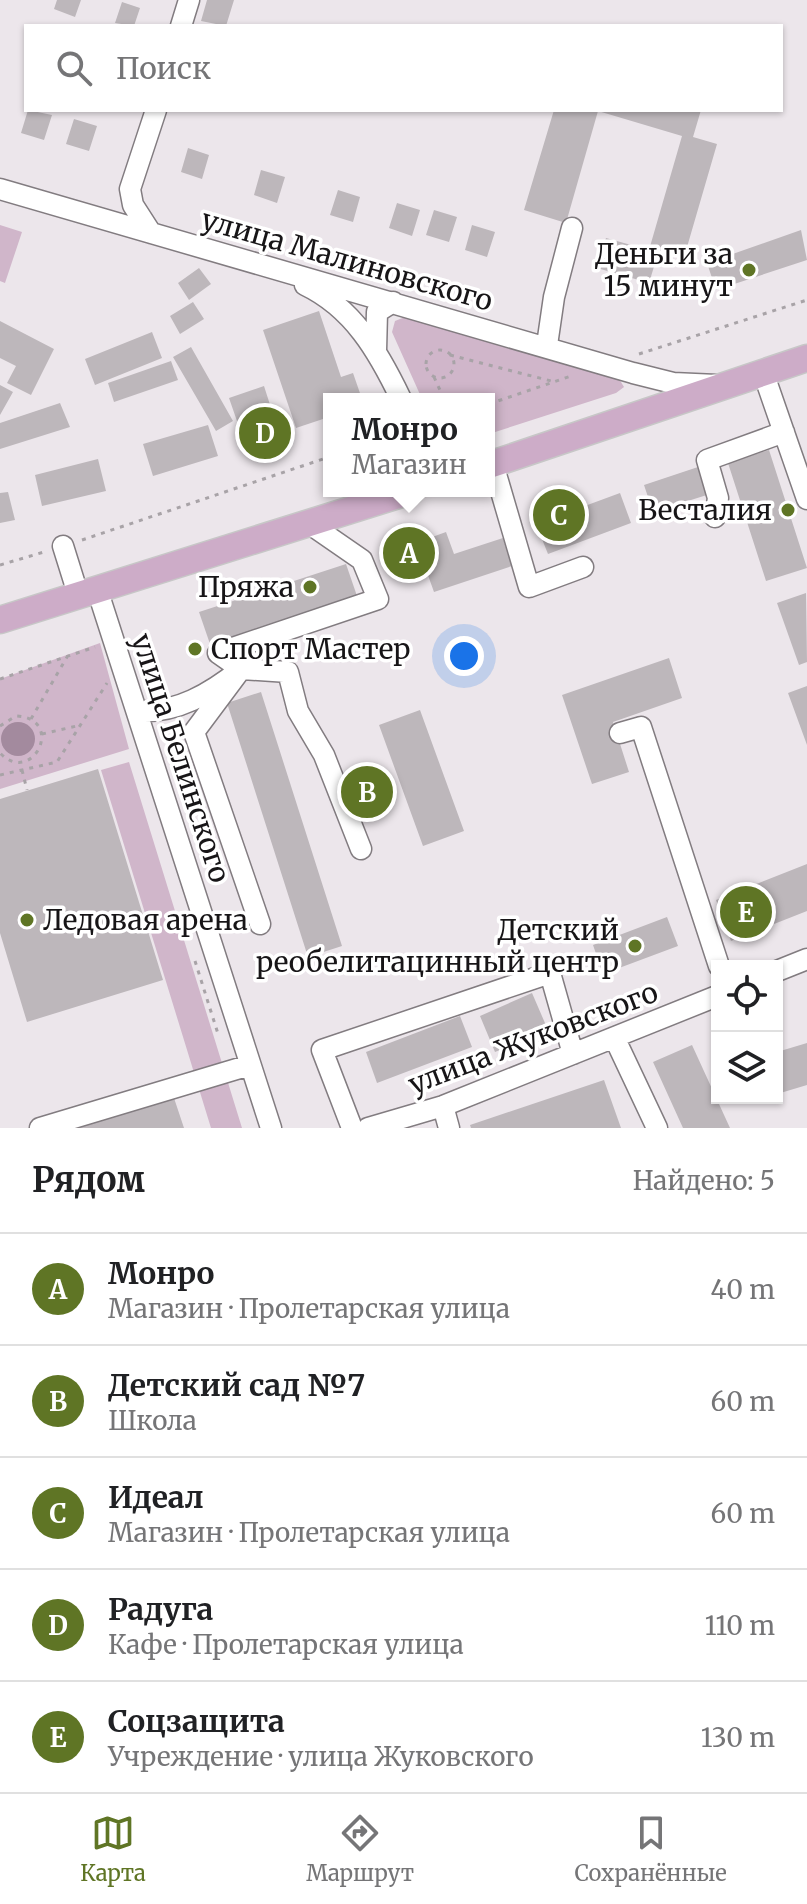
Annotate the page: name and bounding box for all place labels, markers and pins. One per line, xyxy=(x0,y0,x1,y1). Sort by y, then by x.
place label: Деньги за 15 минут xyxy=(595,236,733,304)
marker: Деньги за 15 минут xyxy=(740,261,758,279)
pin: D xyxy=(239,403,291,463)
pin: C xyxy=(533,485,585,545)
place label: Весталия xyxy=(638,492,772,528)
marker: Весталия xyxy=(779,501,797,519)
pin: A xyxy=(383,523,435,583)
place label: Пряжа xyxy=(198,569,294,605)
marker: Пряжа xyxy=(301,578,319,596)
place label: Спорт Мастер xyxy=(211,631,410,667)
marker: Спорт Мастер xyxy=(186,640,204,658)
pin: B xyxy=(341,762,393,822)
pin: E xyxy=(720,882,772,942)
place label: Ледовая арена xyxy=(43,902,248,938)
marker: Ледовая арена xyxy=(18,911,36,929)
place label: Детский реобелитацинный центр xyxy=(256,912,619,980)
marker: Детский реобелитацинный центр xyxy=(626,937,644,955)

